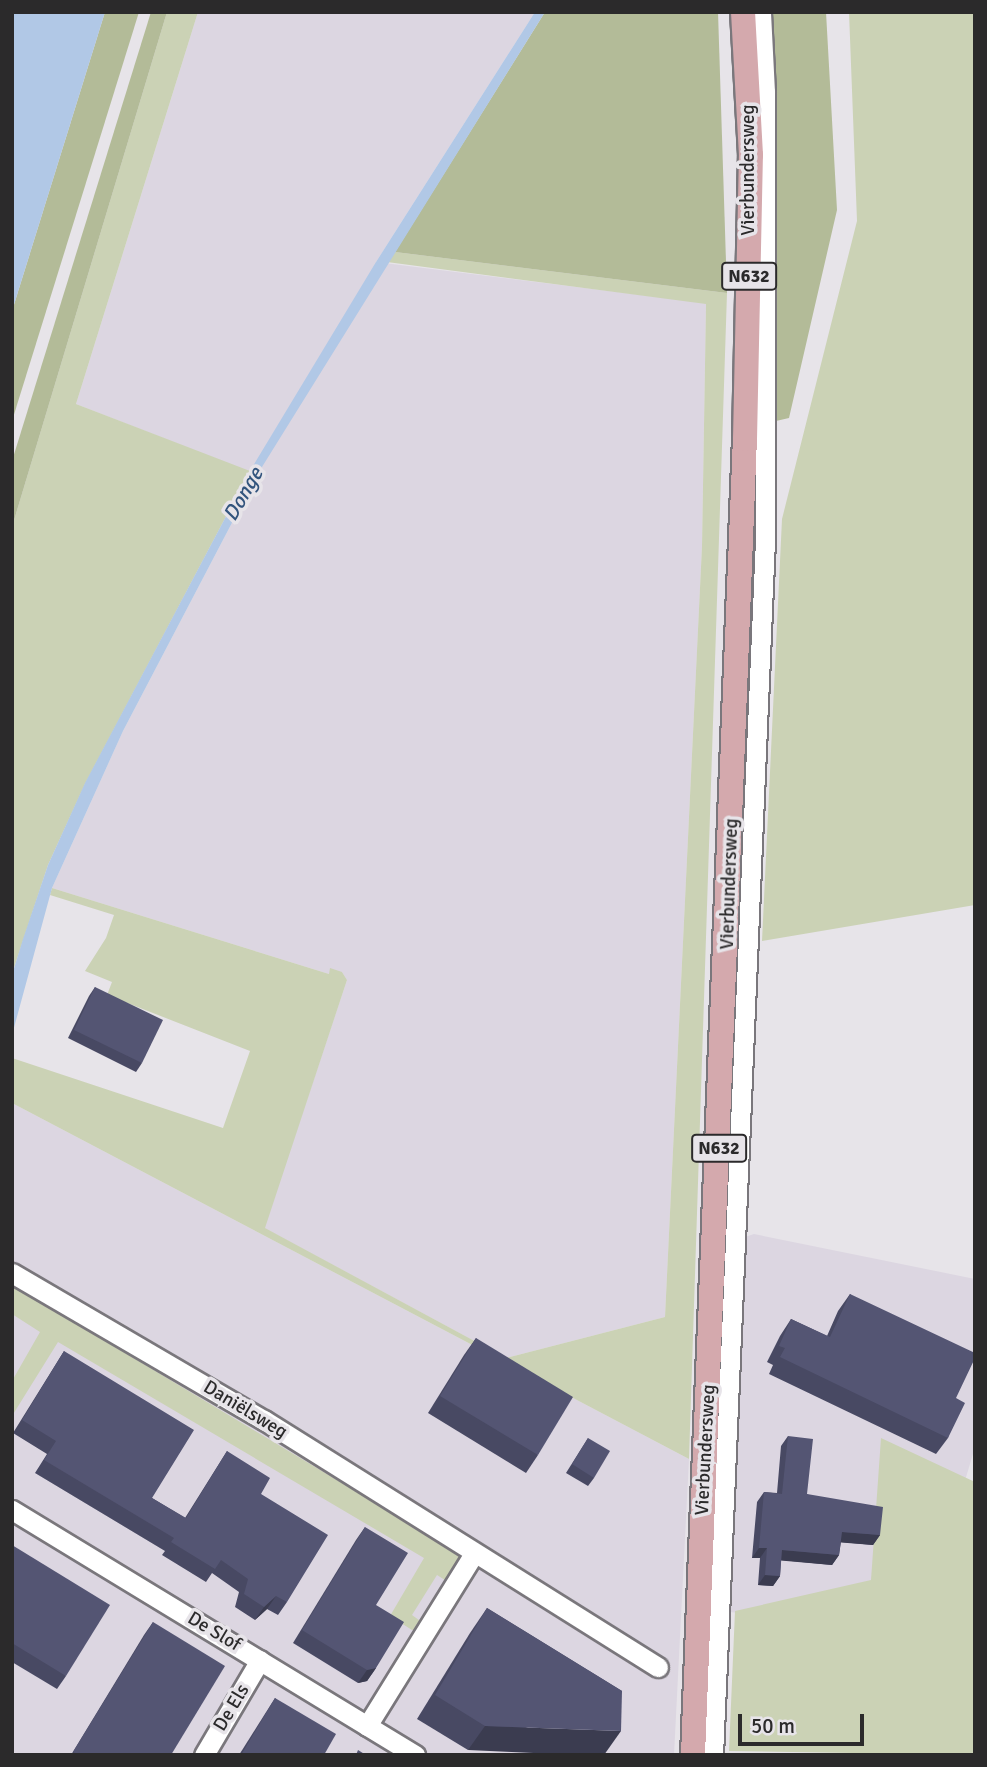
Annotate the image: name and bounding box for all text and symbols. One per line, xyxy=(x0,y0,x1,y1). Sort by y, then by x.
street label: Vierbundersweg xyxy=(738,104,760,236)
road number: N632 xyxy=(721,262,777,290)
water label: Donge xyxy=(218,463,268,525)
street label: Vierbundersweg xyxy=(716,818,744,950)
road number: N632 xyxy=(691,1134,747,1162)
street label: Daniëlsweg xyxy=(199,1376,291,1444)
street label: Vierbundersweg xyxy=(691,1384,721,1516)
street label: De Slof xyxy=(183,1607,245,1657)
street label: De Els xyxy=(209,1680,255,1736)
scale bar xyxy=(742,1700,868,1744)
text: 50 m xyxy=(751,1713,795,1739)

